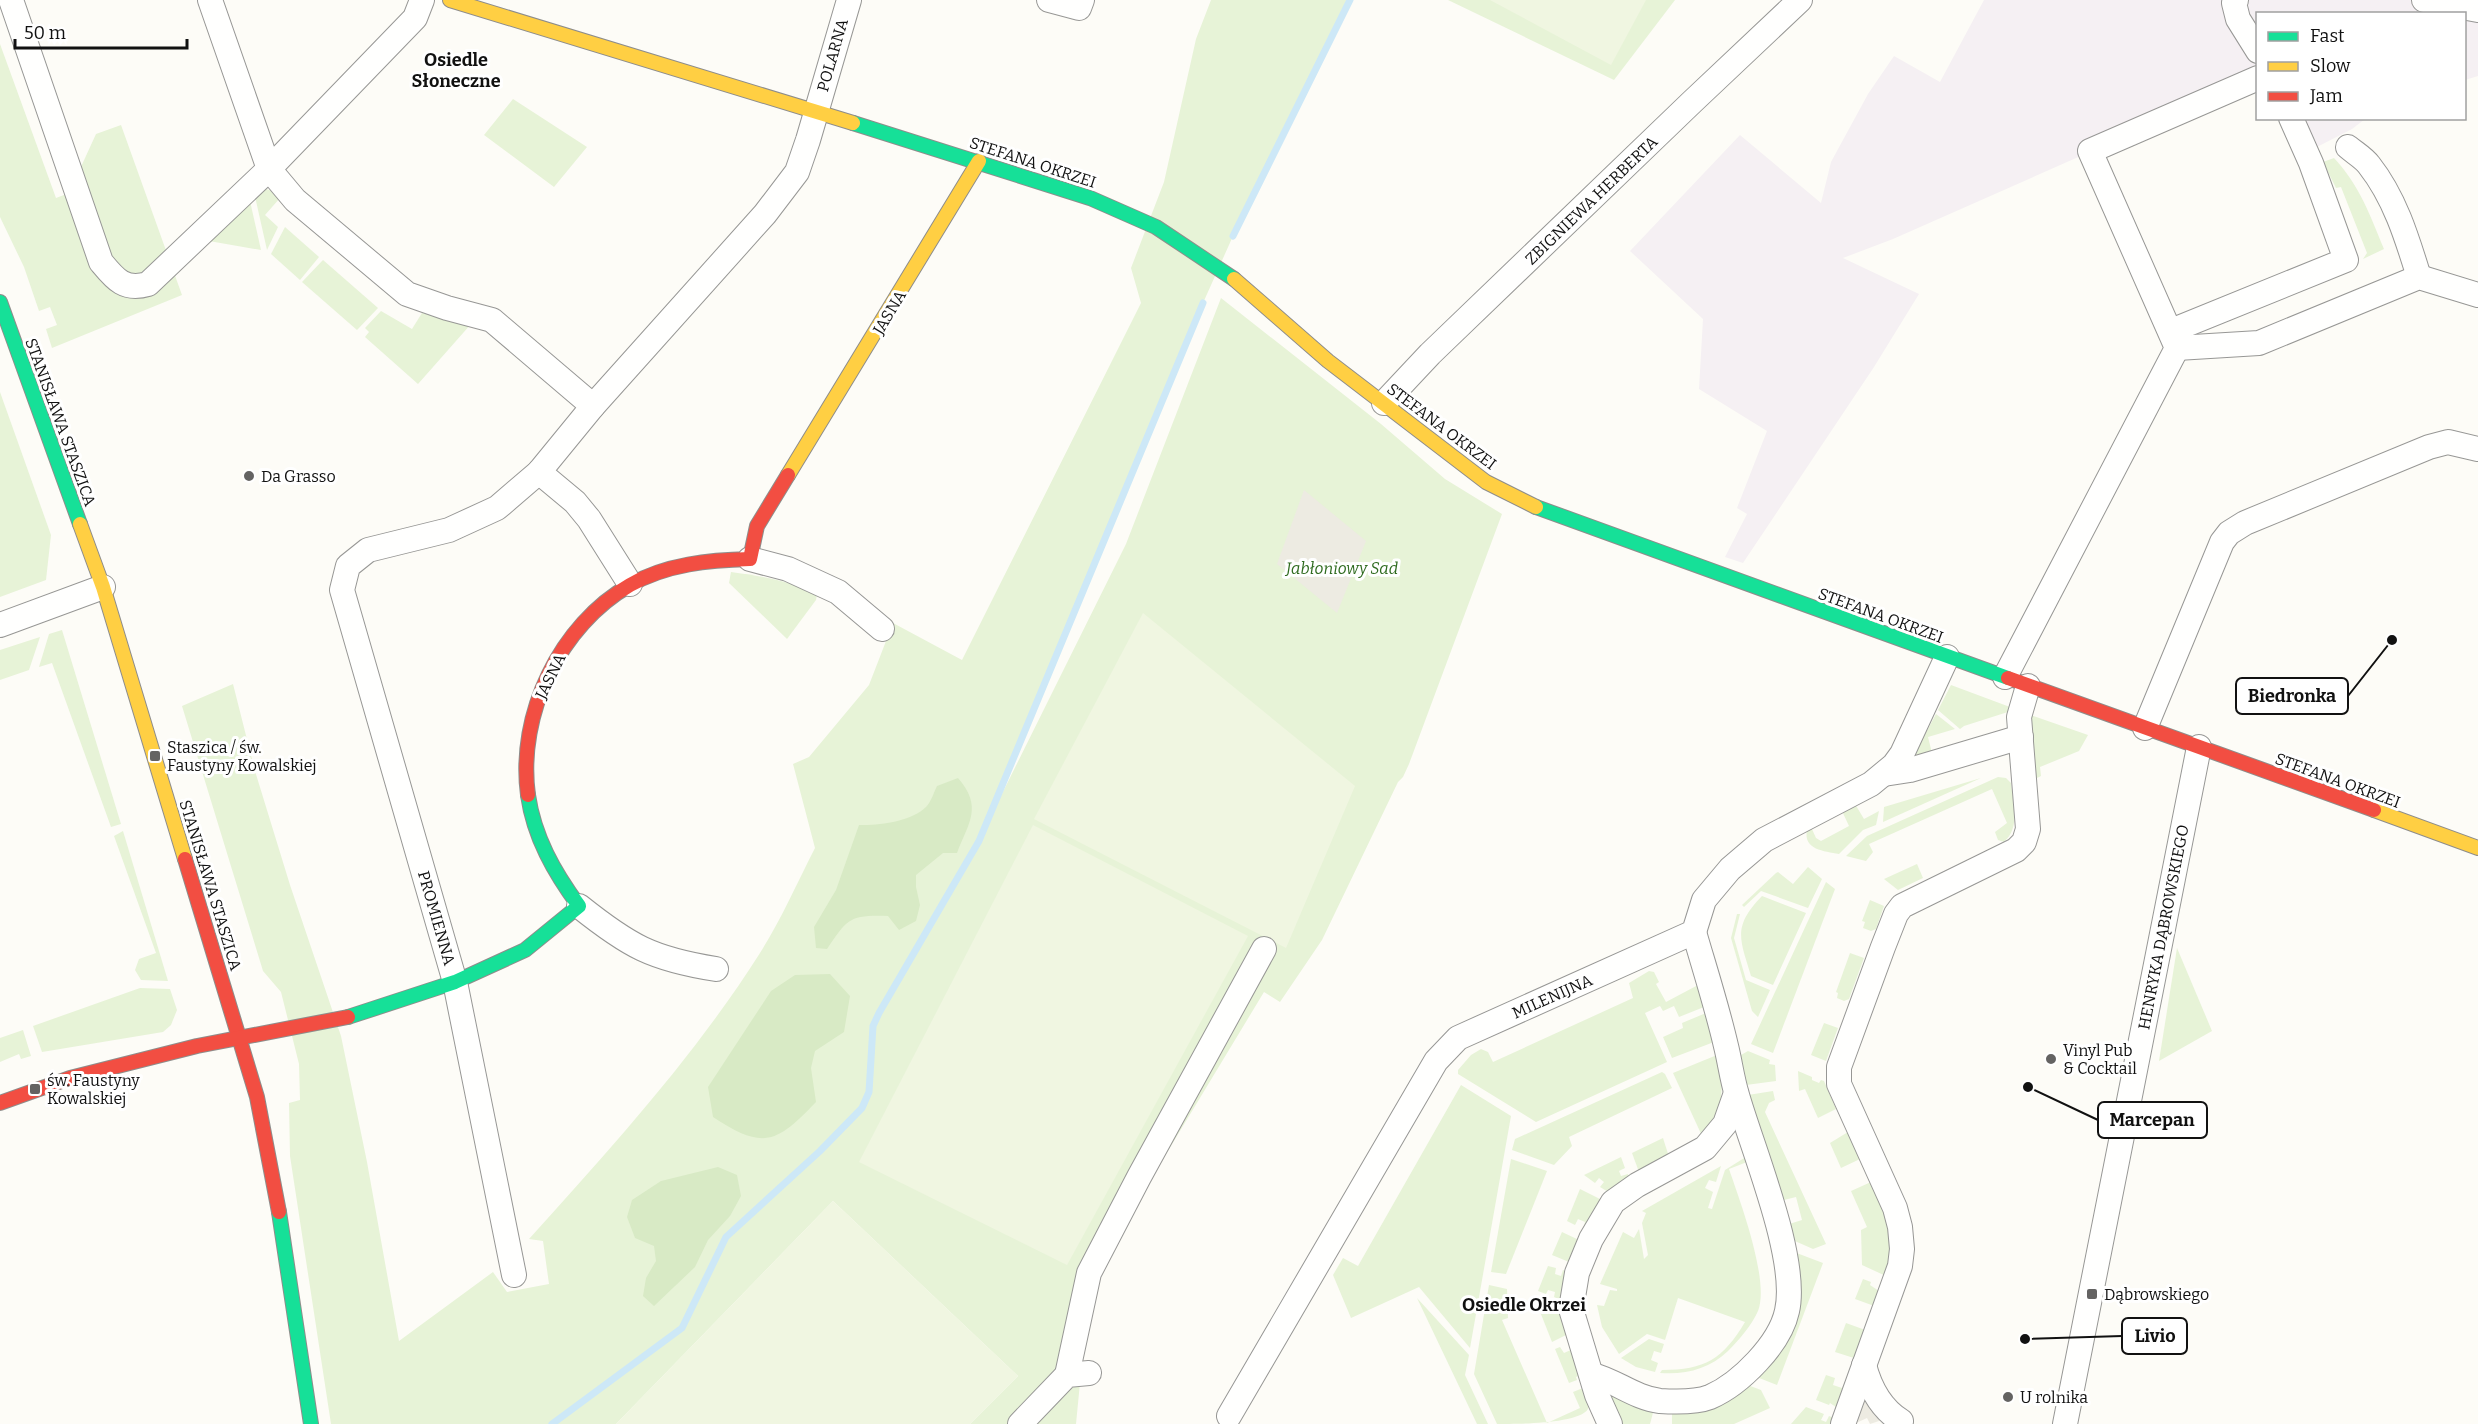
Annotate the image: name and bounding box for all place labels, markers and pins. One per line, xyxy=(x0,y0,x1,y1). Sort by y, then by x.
place label: Da Grasso xyxy=(261,467,336,486)
marker: Da Grasso xyxy=(242,469,256,483)
callout: Biedronka xyxy=(2236,678,2348,714)
place label: Staszica / św. Faustyny Kowalskiej xyxy=(167,738,317,775)
marker: Staszica / św. Faustyny Kowalskiej xyxy=(148,749,162,763)
place label: Vinyl Pub & Cocktail xyxy=(2063,1041,2137,1078)
marker: Vinyl Pub & Cocktail xyxy=(2044,1052,2058,1066)
place label: św. Faustyny Kowalskiej xyxy=(47,1071,140,1108)
marker: św. Faustyny Kowalskiej xyxy=(28,1082,42,1096)
callout: Marcepan xyxy=(2098,1102,2207,1138)
place label: Dąbrowskiego xyxy=(2104,1285,2209,1304)
marker: Dąbrowskiego xyxy=(2085,1287,2099,1301)
callout: Livio xyxy=(2122,1318,2187,1354)
place label: U rolnika xyxy=(2020,1388,2088,1407)
marker: U rolnika xyxy=(2001,1390,2015,1404)

